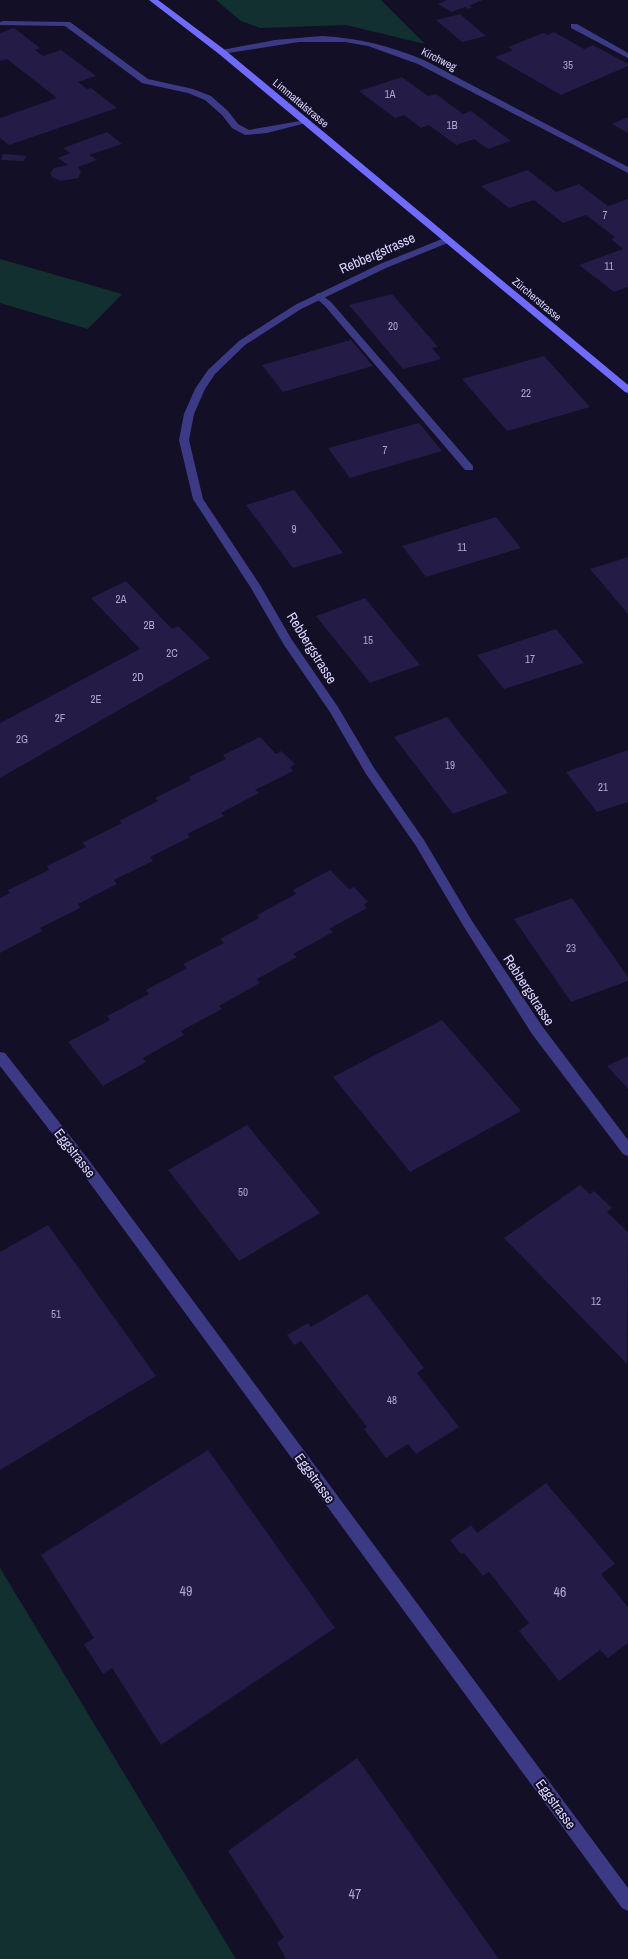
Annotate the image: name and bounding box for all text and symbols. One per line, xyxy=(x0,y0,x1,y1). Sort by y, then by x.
street label: Kirchweg xyxy=(419,44,459,74)
house number: 35 xyxy=(563,58,573,72)
street label: Limmattalstrasse xyxy=(270,76,332,130)
house number: 1A xyxy=(384,87,396,101)
house number: 1B xyxy=(446,118,458,132)
house number: 7 xyxy=(602,208,608,222)
street label: Rebbergstrasse xyxy=(336,228,418,278)
house number: 11 xyxy=(604,259,614,273)
street label: Zürcherstrasse xyxy=(509,274,565,324)
house number: 20 xyxy=(388,319,398,333)
house number: 22 xyxy=(521,386,531,400)
house number: 7 xyxy=(382,443,388,457)
house number: 9 xyxy=(291,522,297,536)
house number: 11 xyxy=(457,540,467,554)
house number: 2A xyxy=(115,592,127,606)
street label: Rebbergstrasse xyxy=(283,609,341,687)
house number: 2B xyxy=(143,618,155,632)
house number: 15 xyxy=(363,633,373,647)
house number: 2C xyxy=(166,646,178,660)
house number: 17 xyxy=(525,652,535,666)
house number: 2D xyxy=(132,670,144,684)
house number: 2E xyxy=(90,692,102,706)
house number: 2F xyxy=(55,711,66,725)
house number: 2G xyxy=(16,732,28,746)
house number: 19 xyxy=(445,758,455,772)
house number: 21 xyxy=(598,780,608,794)
house number: 23 xyxy=(566,941,576,955)
street label: Rebbergstrasse xyxy=(499,951,559,1029)
street label: Eggstrasse xyxy=(50,1125,100,1181)
house number: 50 xyxy=(238,1185,248,1199)
house number: 12 xyxy=(591,1294,601,1308)
house number: 51 xyxy=(51,1307,61,1321)
house number: 48 xyxy=(387,1393,397,1407)
street label: Eggstrasse xyxy=(291,1449,339,1507)
house number: 49 xyxy=(180,1582,192,1600)
house number: 46 xyxy=(554,1583,566,1601)
street label: Eggstrasse xyxy=(532,1775,580,1833)
house number: 47 xyxy=(349,1885,361,1903)

